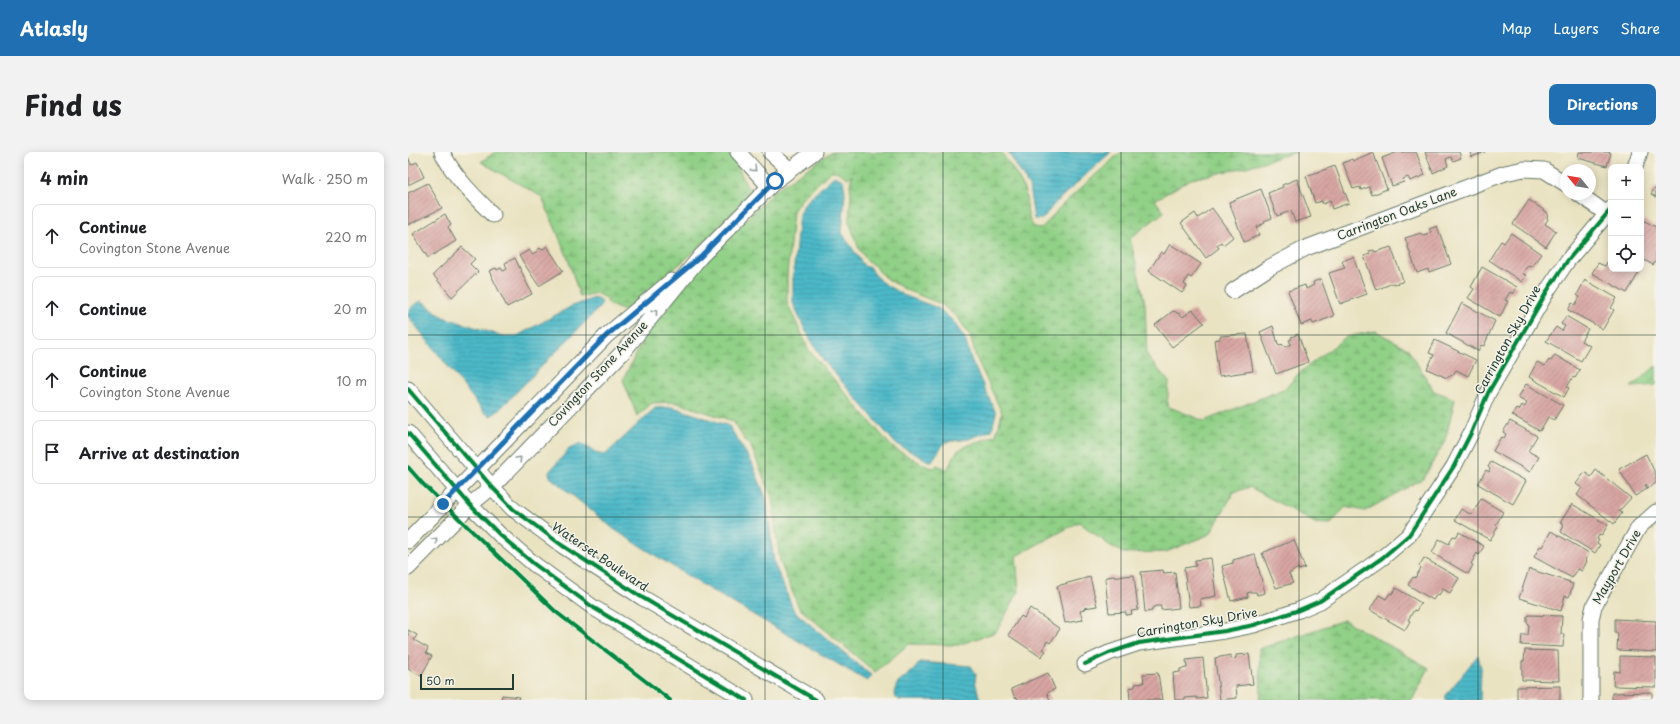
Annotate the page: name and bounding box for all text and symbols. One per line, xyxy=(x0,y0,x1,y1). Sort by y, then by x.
text: Atlasly xyxy=(20,14,88,42)
text: Map xyxy=(1502,18,1532,39)
text: Layers xyxy=(1554,18,1599,39)
text: Share xyxy=(1621,18,1660,39)
text: Find us xyxy=(24,83,122,126)
button: Directions xyxy=(1549,84,1656,125)
one-way arrow xyxy=(749,164,756,172)
north arrow xyxy=(1560,164,1596,200)
map controls xyxy=(1608,164,1644,272)
button: + xyxy=(1608,164,1644,200)
text: 4 min xyxy=(40,165,88,191)
text: Walk · 250 m xyxy=(282,169,368,188)
route start xyxy=(766,172,784,190)
street label: Carrington Oaks Lane xyxy=(1334,182,1460,244)
button: − xyxy=(1608,200,1644,236)
text: Continue xyxy=(79,215,147,238)
icon: ahead xyxy=(41,225,63,247)
text: 220 m xyxy=(325,227,367,246)
button: locate xyxy=(1608,236,1644,272)
text: Covington Stone Avenue xyxy=(79,238,230,257)
street label: Carrington Sky Drive xyxy=(1470,282,1545,397)
icon: ahead xyxy=(41,297,63,319)
text: Continue xyxy=(79,297,147,320)
text: 20 m xyxy=(333,299,367,318)
one-way arrow xyxy=(650,310,657,317)
street label: Covington Stone Avenue xyxy=(543,316,652,430)
text: Continue xyxy=(79,359,147,382)
icon: ahead xyxy=(41,369,63,391)
text: 10 m xyxy=(337,371,367,390)
text: Covington Stone Avenue xyxy=(79,382,230,401)
icon: arrive xyxy=(41,441,63,463)
text: Arrive at destination xyxy=(79,441,240,464)
one-way arrow xyxy=(514,456,522,464)
route end xyxy=(434,495,452,513)
street label: Waterset Boulevard xyxy=(549,517,653,596)
street label: Mayport Drive xyxy=(1587,526,1645,607)
one-way arrow xyxy=(430,537,438,545)
street label: Carrington Sky Drive xyxy=(1135,603,1259,642)
scale bar xyxy=(420,672,514,691)
text: 50 m xyxy=(426,672,455,689)

